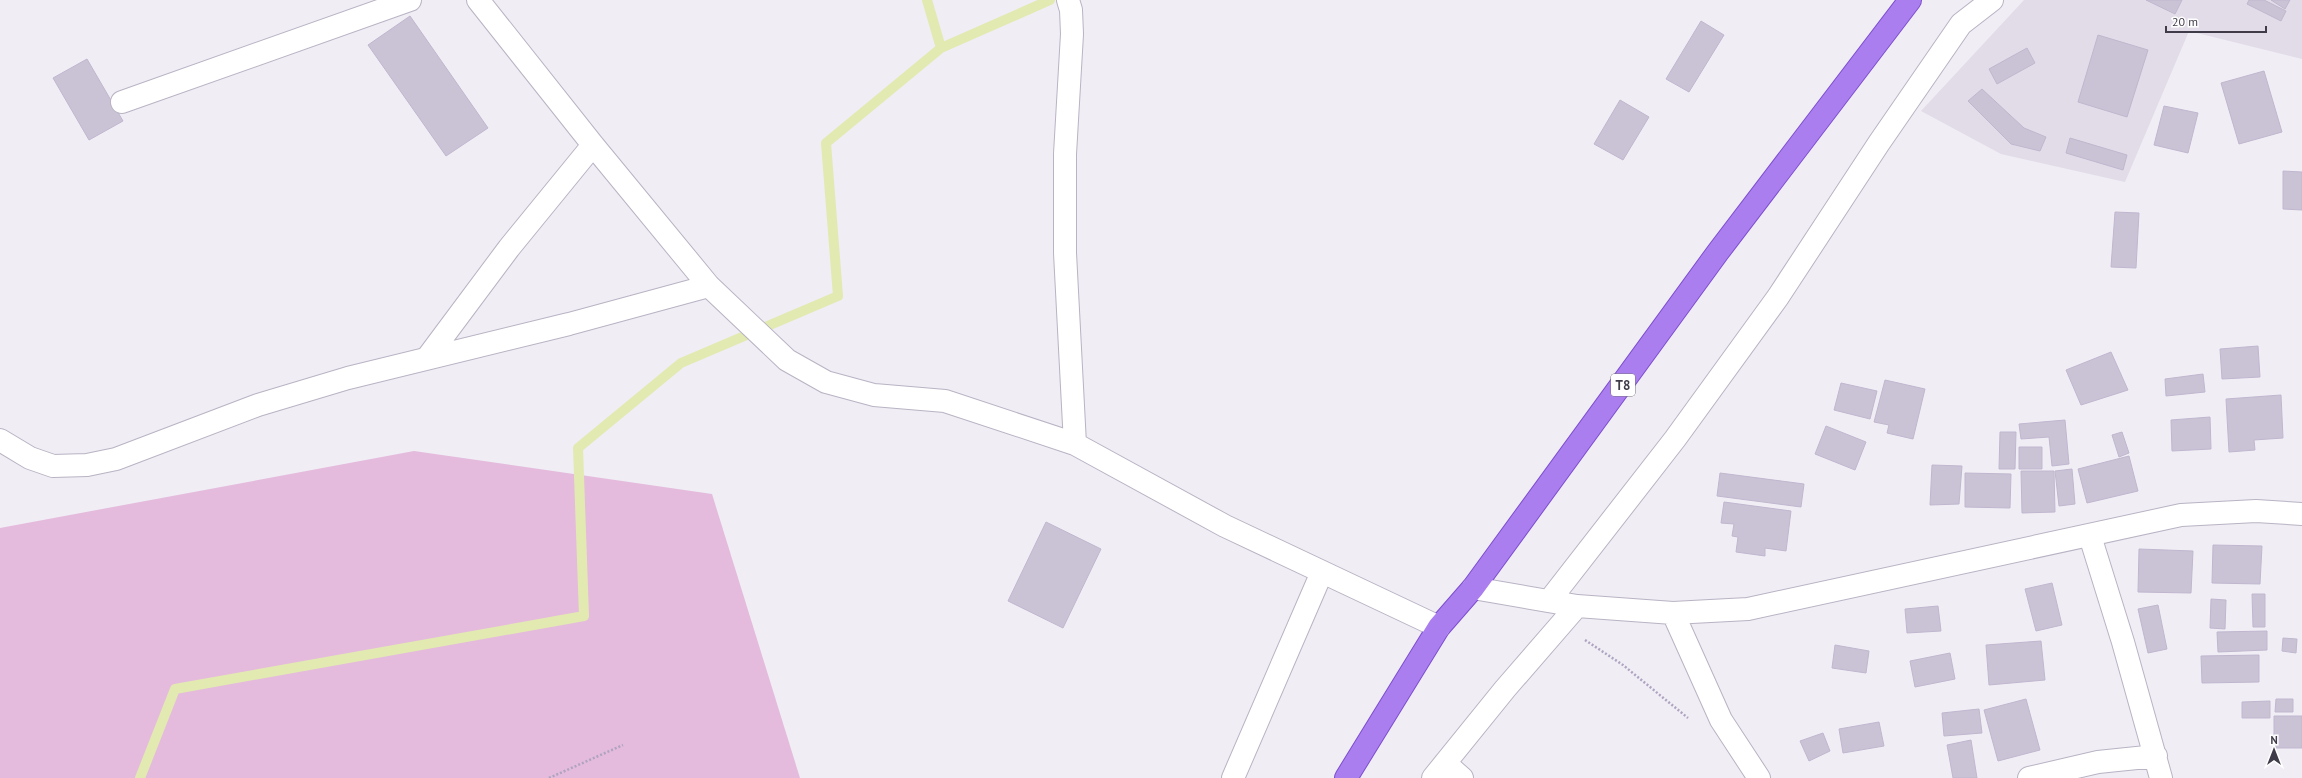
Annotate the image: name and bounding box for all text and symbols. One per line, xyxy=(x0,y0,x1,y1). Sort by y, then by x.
scale bar xyxy=(2166,8,2266,34)
text: 20 m xyxy=(2172,14,2198,29)
road number: T8 xyxy=(1611,374,1635,396)
north arrow xyxy=(2254,730,2294,770)
text: N xyxy=(2270,733,2278,747)

